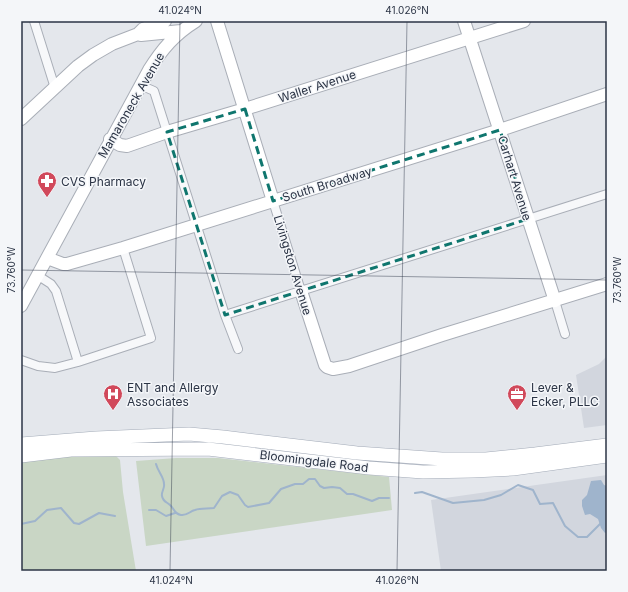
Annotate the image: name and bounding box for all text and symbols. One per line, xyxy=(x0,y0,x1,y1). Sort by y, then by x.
text: 41.024°N xyxy=(158,4,202,16)
text: 41.026°N xyxy=(385,4,429,16)
street label: Mamaroneck Avenue xyxy=(95,50,167,160)
street label: Waller Avenue xyxy=(276,66,358,106)
street label: Carhart Avenue xyxy=(495,134,535,222)
street label: South Broadway xyxy=(280,163,374,205)
pharmacy icon: CVS Pharmacy xyxy=(36,170,58,198)
place label: CVS Pharmacy xyxy=(61,174,146,189)
street label: Livingston Avenue xyxy=(271,213,315,317)
text: 73.760°W xyxy=(5,247,17,293)
text: 73.760°W xyxy=(611,257,623,303)
place label: ENT and Allergy Associates xyxy=(127,380,219,409)
place label: Lever & Ecker, PLLC xyxy=(531,380,599,409)
hospital icon: ENT and Allergy Associates xyxy=(102,383,124,411)
office icon: Lever & Ecker, PLLC xyxy=(506,383,528,411)
street label: Bloomingdale Road xyxy=(259,447,369,475)
text: 41.024°N xyxy=(149,574,193,586)
text: 41.026°N xyxy=(375,574,419,586)

